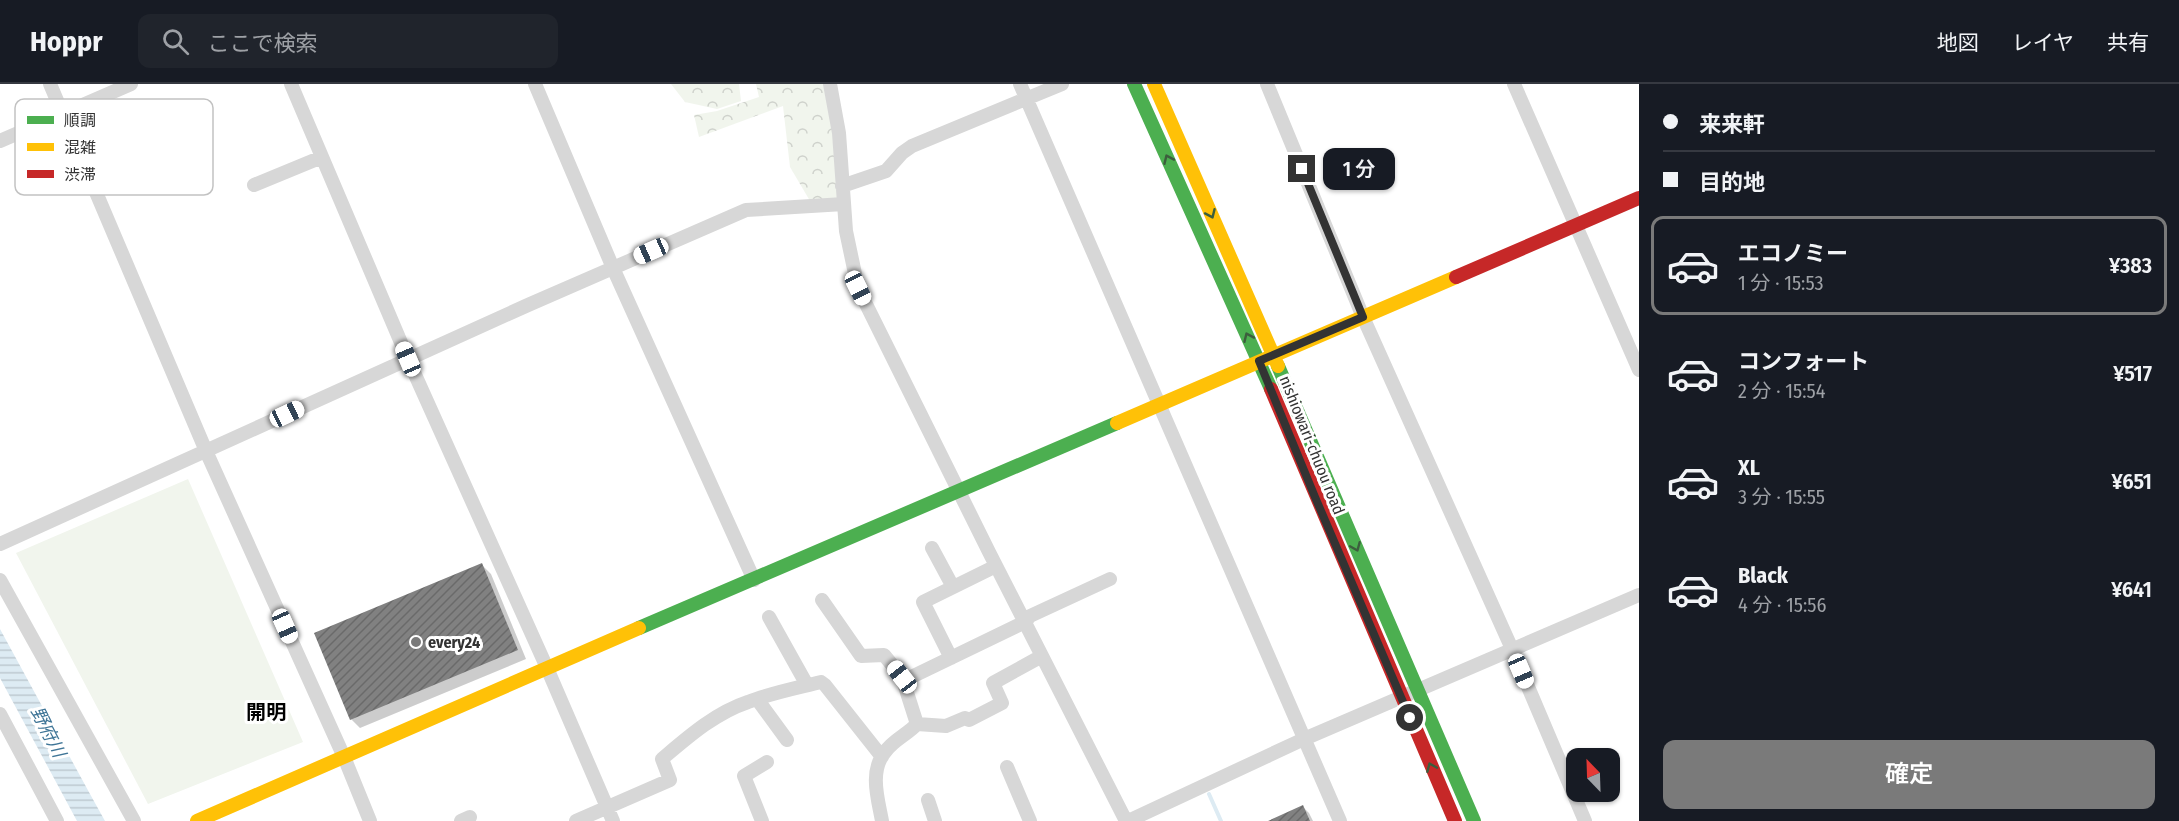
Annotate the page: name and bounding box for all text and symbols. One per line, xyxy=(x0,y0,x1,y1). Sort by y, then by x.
search box xyxy=(138,14,558,68)
text: Hoppr xyxy=(30,25,102,58)
icon: search xyxy=(159,25,192,58)
text: ここで検索 xyxy=(207,30,317,57)
text: 地図 xyxy=(1937,30,1979,56)
text: レイヤ xyxy=(2012,30,2074,56)
text: 共有 xyxy=(2107,30,2149,56)
legend xyxy=(15,99,213,195)
text: 順調 xyxy=(64,111,96,130)
text: 来来軒 xyxy=(1699,111,1765,138)
text: 混雑 xyxy=(64,138,96,157)
callout: 1 分 xyxy=(1323,148,1395,190)
one-way arrow xyxy=(1163,155,1175,166)
route end xyxy=(1288,155,1315,182)
text: 1 分 xyxy=(1343,157,1375,181)
text: 渋滞 xyxy=(64,165,96,184)
text: 目的地 xyxy=(1699,169,1765,196)
one-way arrow xyxy=(1204,208,1216,219)
car xyxy=(631,235,671,267)
icon: car xyxy=(1666,239,1720,293)
text: エコノミー xyxy=(1738,240,1848,267)
text: ¥383 xyxy=(2109,252,2152,279)
car xyxy=(842,268,874,308)
text: 1 分 · 15:53 xyxy=(1738,271,1824,295)
one-way arrow xyxy=(1244,332,1256,343)
car xyxy=(393,339,423,379)
icon: car xyxy=(1666,347,1720,401)
text: コンフォート xyxy=(1738,348,1869,375)
text: ¥517 xyxy=(2113,360,2152,387)
street label: nishiowari-chuou road xyxy=(1276,373,1348,517)
text: 2 分 · 15:54 xyxy=(1738,379,1825,403)
car xyxy=(267,398,307,430)
text: XL xyxy=(1738,454,1760,481)
icon: car xyxy=(1666,455,1720,509)
text: ¥651 xyxy=(2112,468,2152,495)
text: 3 分 · 15:55 xyxy=(1738,485,1825,509)
one-way arrow xyxy=(1349,541,1361,552)
text: Black xyxy=(1738,562,1788,589)
icon: car xyxy=(1666,563,1720,617)
text: ¥641 xyxy=(2111,576,2152,603)
text: 4 分 · 15:56 xyxy=(1738,593,1826,617)
car xyxy=(269,606,301,646)
place label: every24 xyxy=(428,633,480,652)
marker: every24 xyxy=(409,635,423,649)
car xyxy=(1506,651,1536,691)
car xyxy=(884,657,920,697)
district label: 開明 xyxy=(246,700,286,724)
water label: 野府川 xyxy=(26,703,71,763)
route start xyxy=(1396,704,1423,731)
button: 確定 xyxy=(1663,740,2155,809)
north arrow xyxy=(1566,748,1620,802)
map controls xyxy=(1566,748,1620,802)
one-way arrow xyxy=(1427,763,1439,774)

